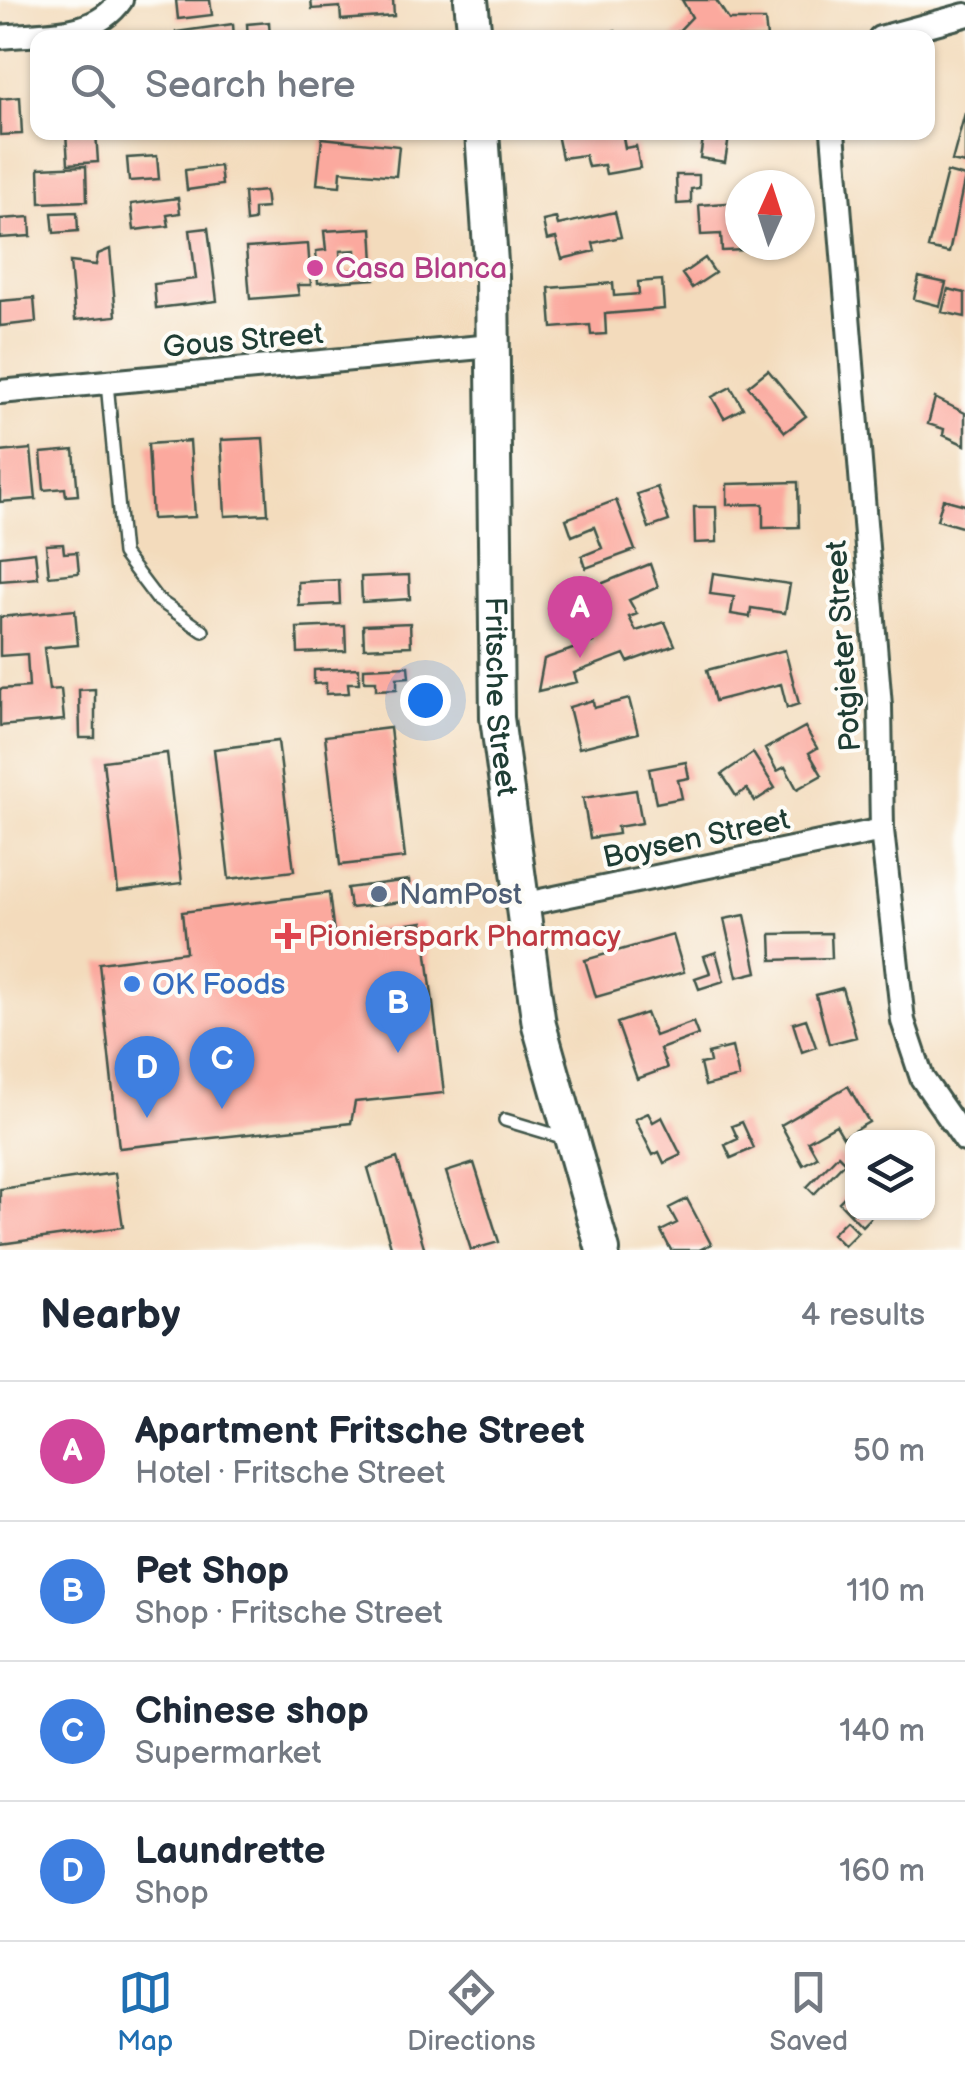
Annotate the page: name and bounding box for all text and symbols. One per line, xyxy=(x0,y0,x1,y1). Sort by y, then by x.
search box xyxy=(30,30,935,140)
icon: search xyxy=(65,58,120,113)
text: Search here xyxy=(145,63,356,108)
north arrow xyxy=(725,170,815,260)
place label: Casa Blanca xyxy=(335,251,507,287)
marker: Casa Blanca xyxy=(304,257,326,279)
street label: Gous Street xyxy=(161,316,325,366)
street label: Potgieter Street xyxy=(819,539,869,753)
pin: A xyxy=(548,576,612,658)
street label: Fritsche Street xyxy=(477,597,524,798)
your location xyxy=(400,675,451,726)
street label: Boysen Street xyxy=(600,802,793,876)
place label: NamPost xyxy=(399,877,522,913)
marker: NamPost xyxy=(368,883,390,905)
place label: Pionierspark Pharmacy xyxy=(308,919,621,955)
marker: Pionierspark Pharmacy xyxy=(277,925,299,947)
place label: OK Foods xyxy=(152,967,286,1003)
pin: B xyxy=(366,970,430,1053)
marker: OK Foods xyxy=(121,973,143,995)
pin: C xyxy=(190,1026,254,1109)
pin: D xyxy=(114,1036,180,1118)
map controls xyxy=(845,1130,935,1220)
button: layers xyxy=(845,1130,935,1220)
text: Nearby xyxy=(40,1290,180,1341)
text: 4 results xyxy=(801,1296,925,1335)
text: Apartment Fritsche Street xyxy=(135,1409,585,1454)
text: A xyxy=(63,1432,82,1471)
text: 50 m xyxy=(853,1432,925,1471)
text: Hotel · Fritsche Street xyxy=(135,1454,445,1493)
text: Pet Shop xyxy=(135,1549,289,1594)
text: B xyxy=(61,1572,84,1611)
text: 110 m xyxy=(846,1572,925,1611)
text: Shop · Fritsche Street xyxy=(135,1594,443,1633)
text: Chinese shop xyxy=(135,1689,369,1734)
text: C xyxy=(61,1712,84,1751)
text: 140 m xyxy=(839,1712,925,1751)
text: Supermarket xyxy=(135,1734,321,1773)
text: Laundrette xyxy=(135,1829,326,1874)
text: D xyxy=(61,1852,84,1891)
text: 160 m xyxy=(839,1852,925,1891)
text: Shop xyxy=(135,1874,209,1913)
tab: Map xyxy=(117,1965,173,2058)
tab: Directions xyxy=(407,1965,536,2058)
tab: Saved xyxy=(770,1965,848,2058)

